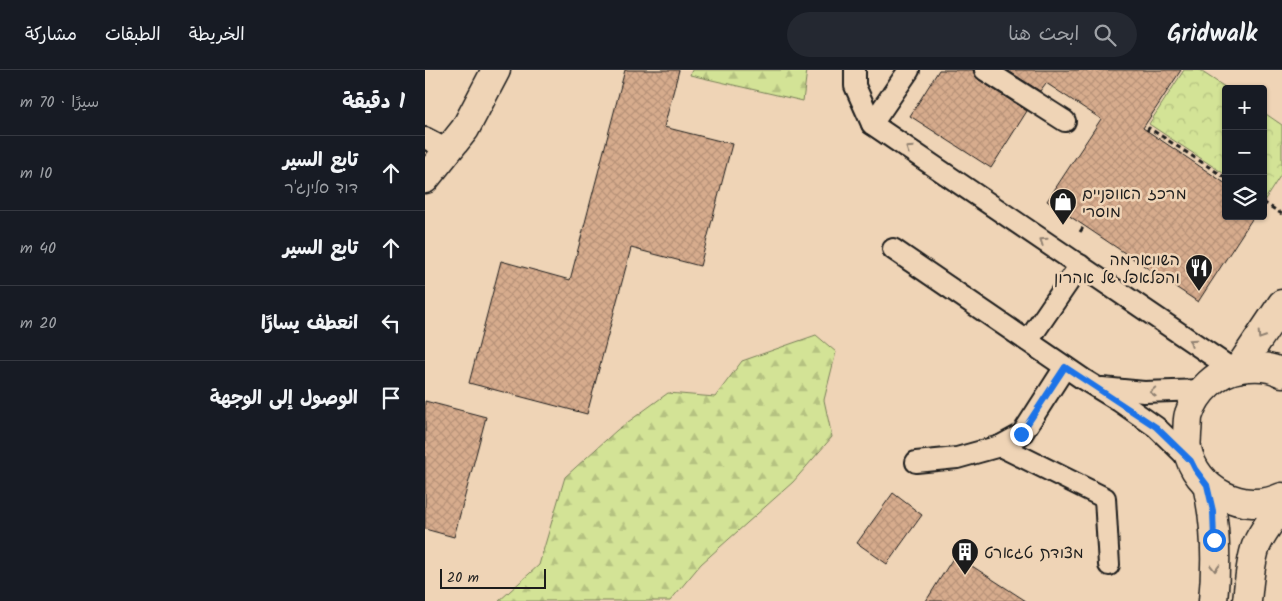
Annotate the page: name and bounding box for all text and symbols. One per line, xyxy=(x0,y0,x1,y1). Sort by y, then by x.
search box xyxy=(787,12,1137,57)
text: Gridwalk xyxy=(1167,15,1257,54)
text: ابحث هنا xyxy=(1008,20,1079,50)
text: مشاركة xyxy=(25,21,77,50)
text: الطبقات xyxy=(105,21,161,50)
text: الخريطة xyxy=(189,21,245,50)
icon: search xyxy=(1091,21,1119,49)
map controls xyxy=(1222,85,1267,220)
button: + xyxy=(1222,85,1267,130)
text: 1 دقيقة xyxy=(342,86,405,119)
text: سيرًا · 70 m xyxy=(20,90,99,115)
button: − xyxy=(1222,130,1267,175)
text: تابع السير xyxy=(283,146,358,176)
one-way arrow xyxy=(905,146,915,155)
icon: ahead xyxy=(377,159,405,187)
text: 10 m xyxy=(20,161,52,186)
button: layers xyxy=(1222,175,1267,220)
text: דוד סלינג'ר xyxy=(284,176,358,201)
place label: מרכז האופניים מוסרי xyxy=(1082,182,1187,225)
shop icon: מרכז האופניים מוסרי xyxy=(1048,187,1078,226)
text: تابع السير xyxy=(283,234,358,264)
icon: ahead xyxy=(377,234,405,262)
text: 40 m xyxy=(20,236,56,261)
one-way arrow xyxy=(1040,237,1049,247)
place label: השווארמה והפלאפל של אהרון xyxy=(1054,248,1180,291)
restaurant icon: השווארמה והפלאפל של אהרון xyxy=(1184,253,1214,292)
text: انعطف يسارًا xyxy=(261,309,358,339)
icon: left xyxy=(377,309,405,337)
text: 20 m xyxy=(20,311,56,336)
one-way arrow xyxy=(1258,331,1267,340)
one-way arrow xyxy=(1188,339,1198,348)
text: الوصول إلى الوجهة xyxy=(210,384,358,414)
icon: arrive xyxy=(377,384,405,412)
one-way arrow xyxy=(1149,387,1157,397)
route end xyxy=(1010,423,1033,446)
route start xyxy=(1203,529,1226,552)
building icon: מצודת טגארט xyxy=(950,537,980,576)
place label: מצודת טגארט xyxy=(984,541,1083,566)
one-way arrow xyxy=(1210,565,1220,573)
scale bar xyxy=(440,566,546,589)
text: 20 m xyxy=(447,567,479,589)

